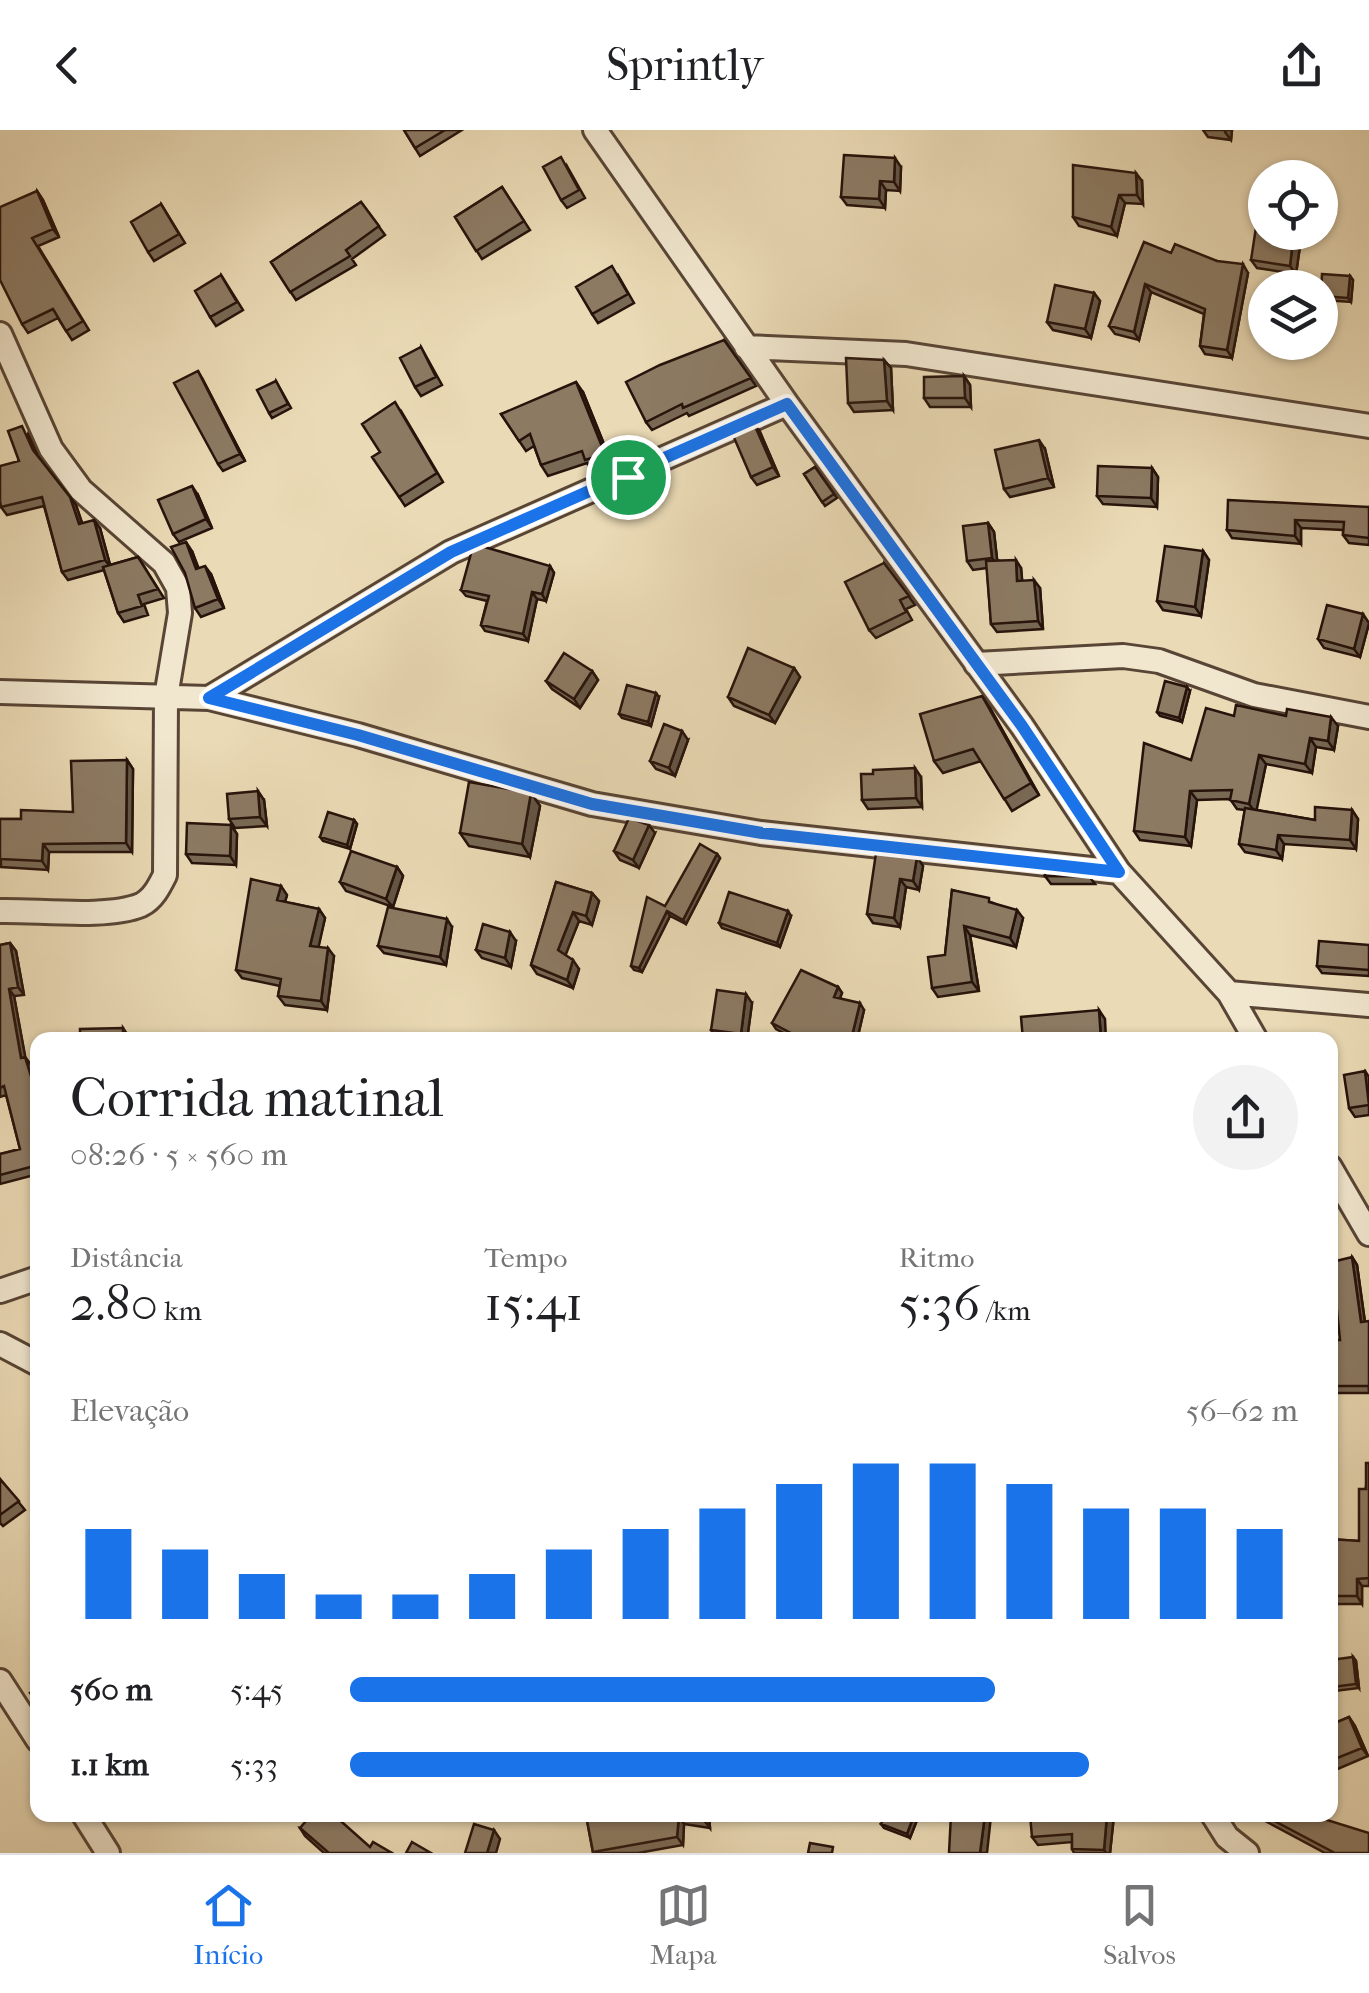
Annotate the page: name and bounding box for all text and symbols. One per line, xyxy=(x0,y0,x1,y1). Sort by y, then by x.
icon: back xyxy=(40,38,95,93)
icon: share xyxy=(1274,38,1329,93)
text: Sprintly xyxy=(606,39,763,92)
map controls xyxy=(1248,160,1338,360)
button: locate xyxy=(1248,160,1338,250)
button: layers xyxy=(1248,270,1338,360)
pin xyxy=(586,435,671,520)
icon: arrive xyxy=(601,450,656,505)
button: share xyxy=(1193,1065,1298,1170)
text: Corrida matinal xyxy=(70,1066,444,1130)
text: 08:26 · 5 × 560 m xyxy=(70,1136,288,1173)
text: Distância xyxy=(70,1241,183,1274)
text: Tempo xyxy=(484,1241,567,1274)
text: Ritmo xyxy=(899,1241,974,1274)
text: 2.80 xyxy=(70,1274,158,1333)
text: 15:41 xyxy=(484,1274,583,1333)
text: 5:36 xyxy=(899,1274,980,1333)
text: km xyxy=(158,1294,202,1327)
text: /km xyxy=(980,1294,1031,1327)
text: Elevação xyxy=(70,1392,189,1429)
text: 56–62 m xyxy=(1186,1392,1298,1429)
text: 560 m xyxy=(70,1671,152,1708)
text: 5:45 xyxy=(230,1671,283,1708)
text: 1.1 km xyxy=(70,1746,149,1783)
text: 5:33 xyxy=(230,1746,278,1783)
tab: Início xyxy=(193,1878,263,1971)
tab: Mapa xyxy=(650,1878,716,1971)
tab: Salvos xyxy=(1103,1878,1176,1971)

